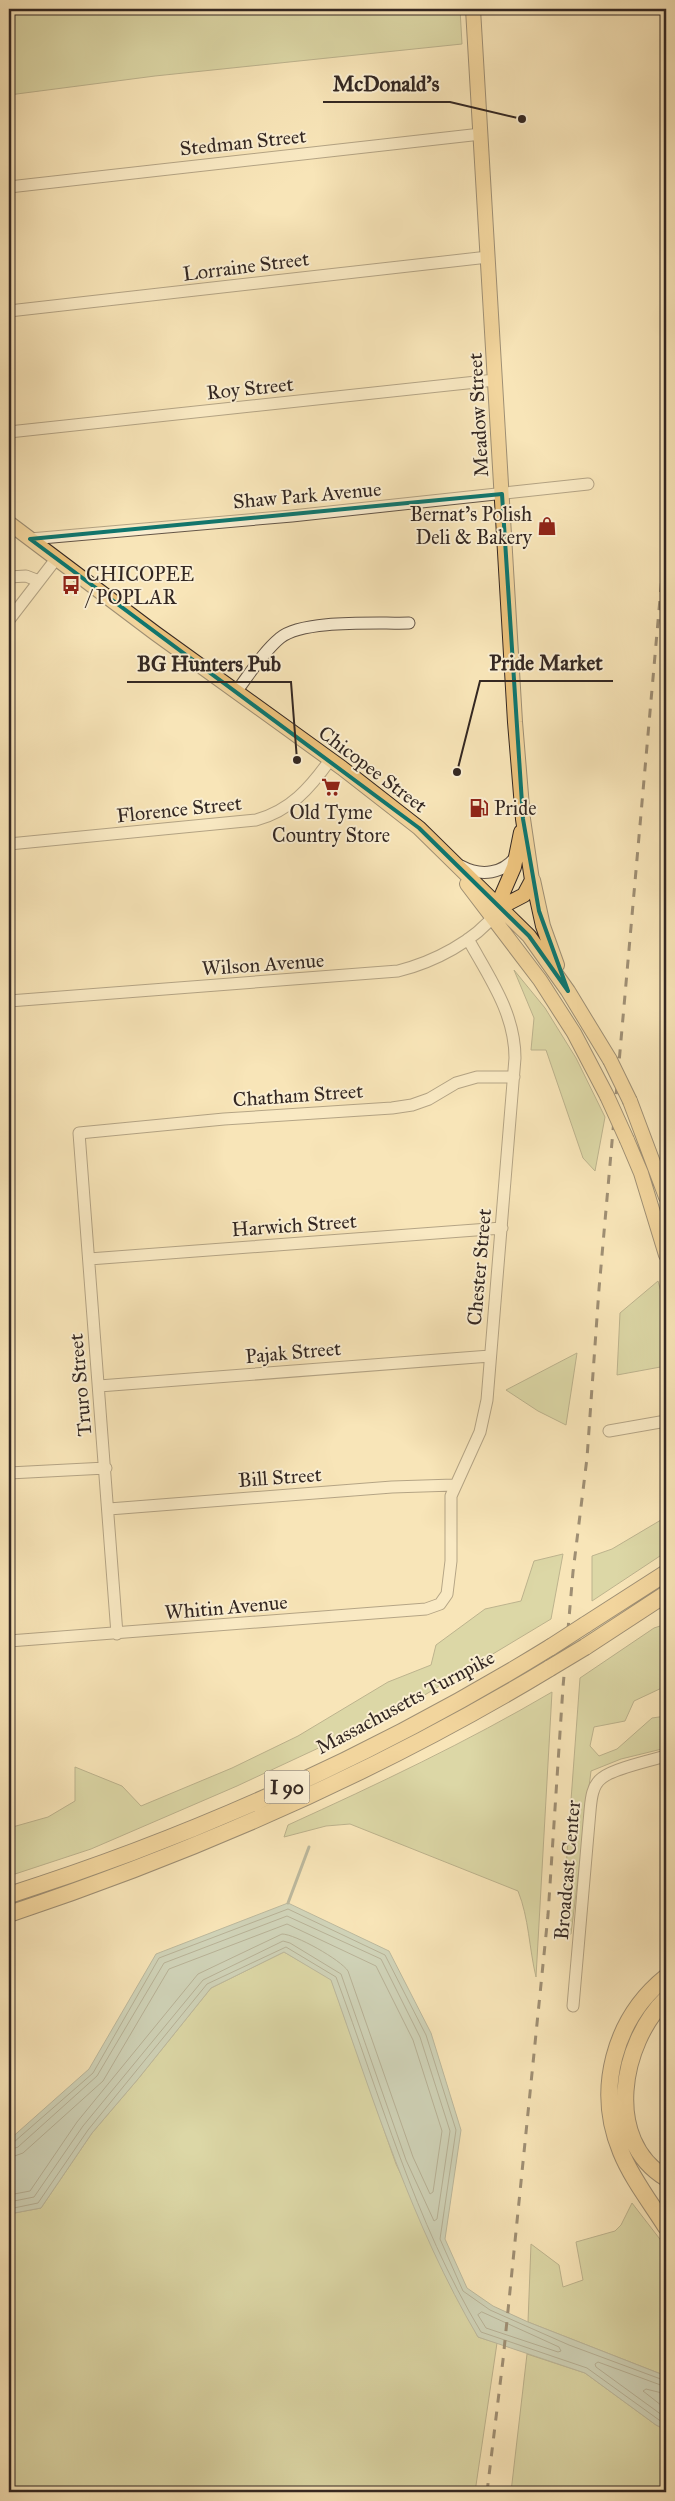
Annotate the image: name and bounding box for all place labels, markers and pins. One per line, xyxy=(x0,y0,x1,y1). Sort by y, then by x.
callout: McDonald's xyxy=(323,66,450,102)
place label: Bernat's Polish Deli & Bakery xyxy=(410,502,533,549)
shop icon: Bernat's Polish Deli & Bakery xyxy=(536,515,558,537)
place label: CHICOPEE / POPLAR xyxy=(84,562,194,609)
bus stop icon: CHICOPEE / POPLAR xyxy=(60,574,82,596)
callout: Pride Market xyxy=(480,645,613,681)
callout: BG Hunters Pub xyxy=(127,646,291,682)
supermarket icon: Old Tyme Country Store xyxy=(320,776,342,798)
place label: Pride xyxy=(494,796,537,820)
fuel station icon: Pride xyxy=(468,797,490,819)
place label: Old Tyme Country Store xyxy=(272,800,390,847)

